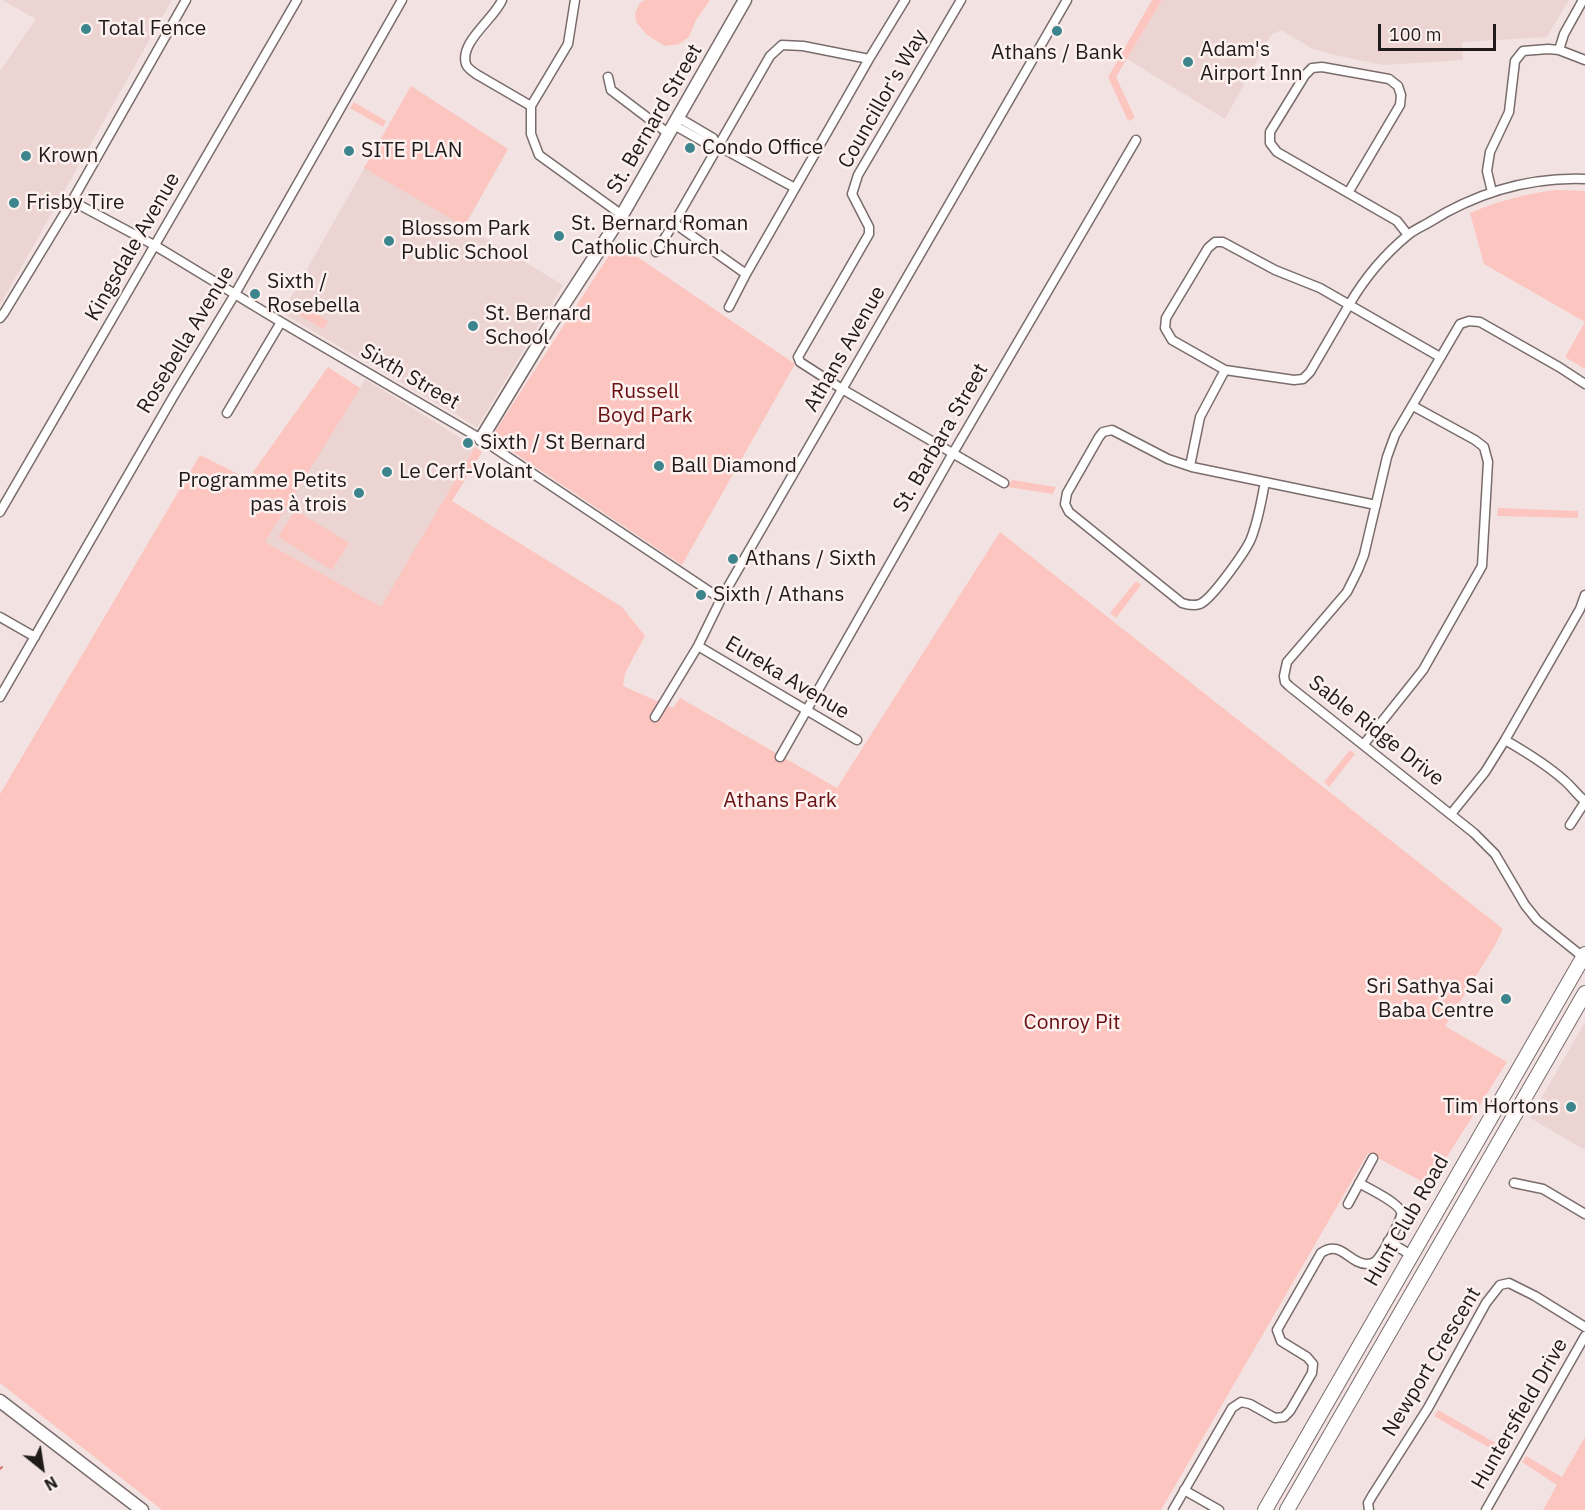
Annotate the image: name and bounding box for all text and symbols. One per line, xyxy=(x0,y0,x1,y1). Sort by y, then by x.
scale bar xyxy=(1381,12,1500,50)
place label: Total Fence xyxy=(98,16,206,42)
marker: Total Fence xyxy=(79,22,93,36)
text: 100 m xyxy=(1389,23,1441,46)
marker: Athans / Bank xyxy=(1050,24,1064,38)
street label: Councillor's Way xyxy=(833,25,933,173)
place label: Adam's Airport Inn xyxy=(1200,37,1303,87)
street label: St. Bernard Street xyxy=(602,40,708,198)
place label: Athans / Bank xyxy=(991,40,1123,66)
marker: Adam's Airport Inn xyxy=(1181,55,1195,69)
place label: Condo Office xyxy=(702,135,823,161)
place label: SITE PLAN xyxy=(361,138,463,164)
marker: Condo Office xyxy=(683,141,697,155)
place label: Krown xyxy=(38,143,98,169)
marker: SITE PLAN xyxy=(342,144,356,158)
marker: Krown xyxy=(19,149,33,163)
street label: Kingsdale Avenue xyxy=(80,168,186,326)
place label: Frisby Tire xyxy=(26,190,124,216)
marker: Frisby Tire xyxy=(7,196,21,210)
place label: St. Bernard Roman Catholic Church xyxy=(571,211,748,261)
place label: Blossom Park Public School xyxy=(401,216,530,266)
marker: St. Bernard Roman Catholic Church xyxy=(552,229,566,243)
marker: Blossom Park Public School xyxy=(382,234,396,248)
street label: Rosebella Avenue xyxy=(132,262,240,418)
place label: Sixth / Rosebella xyxy=(267,269,360,319)
street label: Athans Avenue xyxy=(799,282,891,416)
marker: Sixth / Rosebella xyxy=(248,287,262,301)
place label: St. Bernard School xyxy=(485,301,591,351)
marker: St. Bernard School xyxy=(466,319,480,333)
street label: Sixth Street xyxy=(356,339,464,415)
street label: St. Barbara Street xyxy=(888,359,994,517)
park label: Russell Boyd Park xyxy=(597,379,693,429)
place label: Sixth / St Bernard xyxy=(480,430,646,456)
marker: Sixth / St Bernard xyxy=(461,436,475,450)
place label: Ball Diamond xyxy=(671,453,797,479)
place label: Le Cerf-Volant xyxy=(399,459,533,485)
marker: Ball Diamond xyxy=(652,459,666,473)
marker: Le Cerf-Volant xyxy=(380,465,394,479)
place label: Programme Petits pas à trois xyxy=(178,468,347,518)
marker: Programme Petits pas à trois xyxy=(352,486,366,500)
place label: Athans / Sixth xyxy=(745,546,876,572)
marker: Athans / Sixth xyxy=(726,552,740,566)
place label: Sixth / Athans xyxy=(713,582,844,608)
marker: Sixth / Athans xyxy=(694,588,708,602)
street label: Eureka Avenue xyxy=(720,631,854,725)
street label: Sable Ridge Drive xyxy=(1303,670,1449,792)
park label: Athans Park xyxy=(723,788,837,814)
place label: Sri Sathya Sai Baba Centre xyxy=(1366,974,1494,1024)
marker: Sri Sathya Sai Baba Centre xyxy=(1499,992,1513,1006)
park label: Conroy Pit xyxy=(1024,1010,1120,1036)
place label: Tim Hortons xyxy=(1443,1094,1559,1120)
marker: Tim Hortons xyxy=(1564,1100,1578,1114)
street label: Hunt Club Road xyxy=(1359,1151,1455,1291)
street label: Newport Crescent xyxy=(1377,1283,1487,1441)
street label: Huntersfield Drive xyxy=(1466,1334,1574,1494)
north arrow xyxy=(12,1438,72,1498)
text: N xyxy=(41,1472,61,1495)

